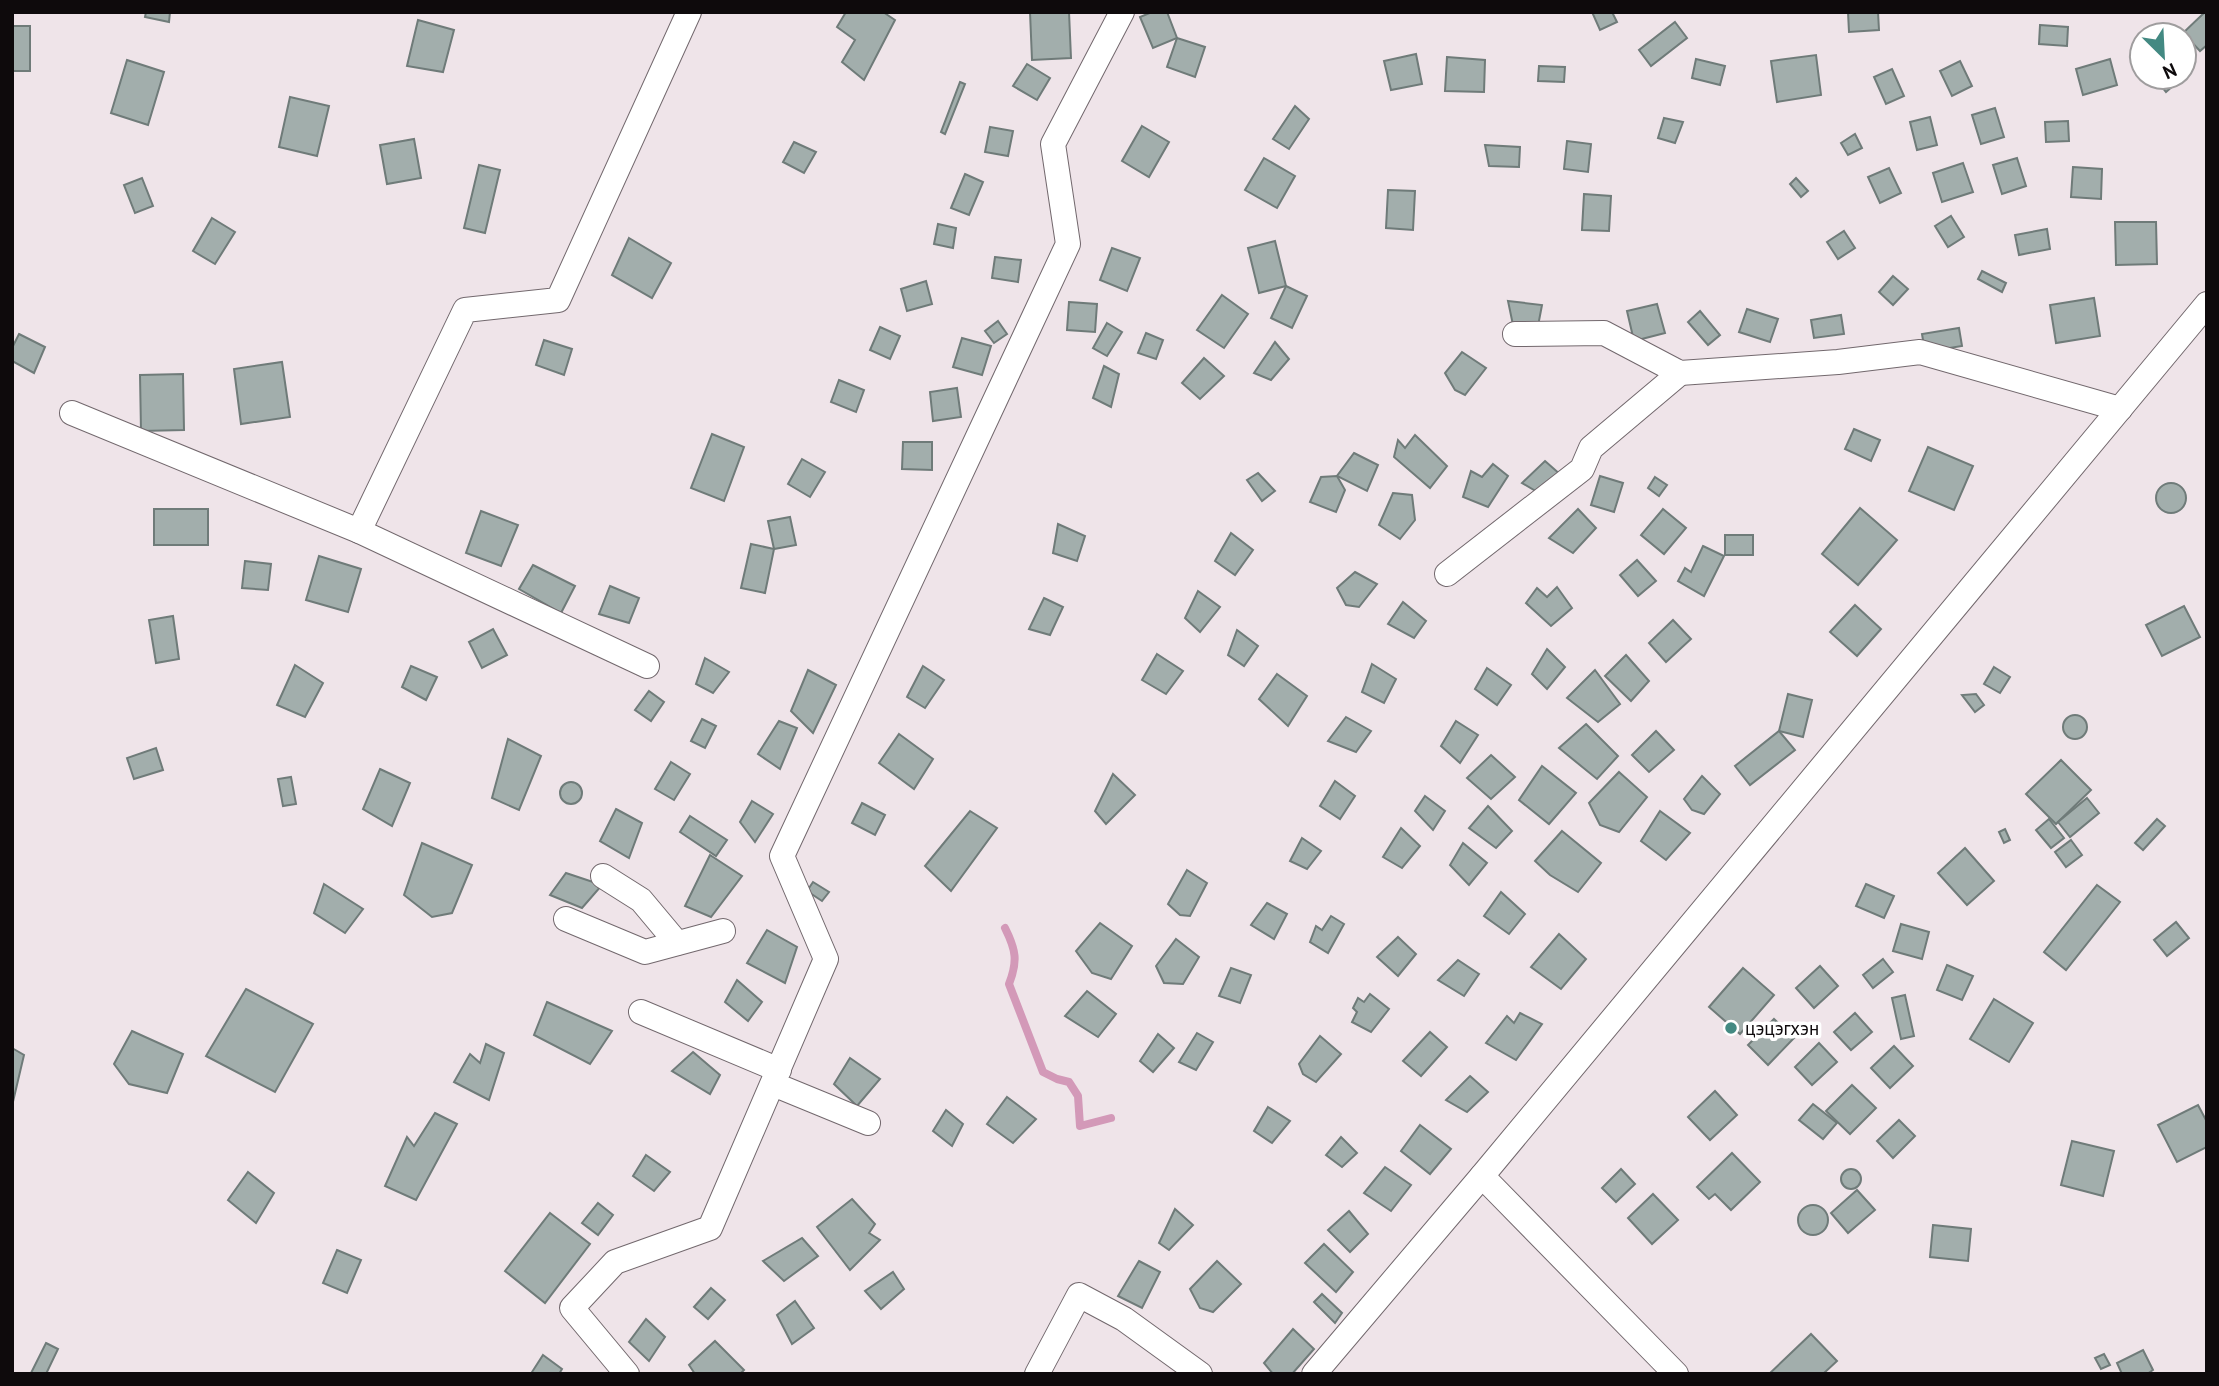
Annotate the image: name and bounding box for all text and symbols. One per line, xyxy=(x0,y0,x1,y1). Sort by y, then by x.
north arrow xyxy=(2128,21,2198,91)
text: N xyxy=(2159,58,2180,85)
place label: цэцэгхэн xyxy=(1745,1016,1819,1040)
marker: цэцэгхэн xyxy=(1723,1020,1739,1036)

